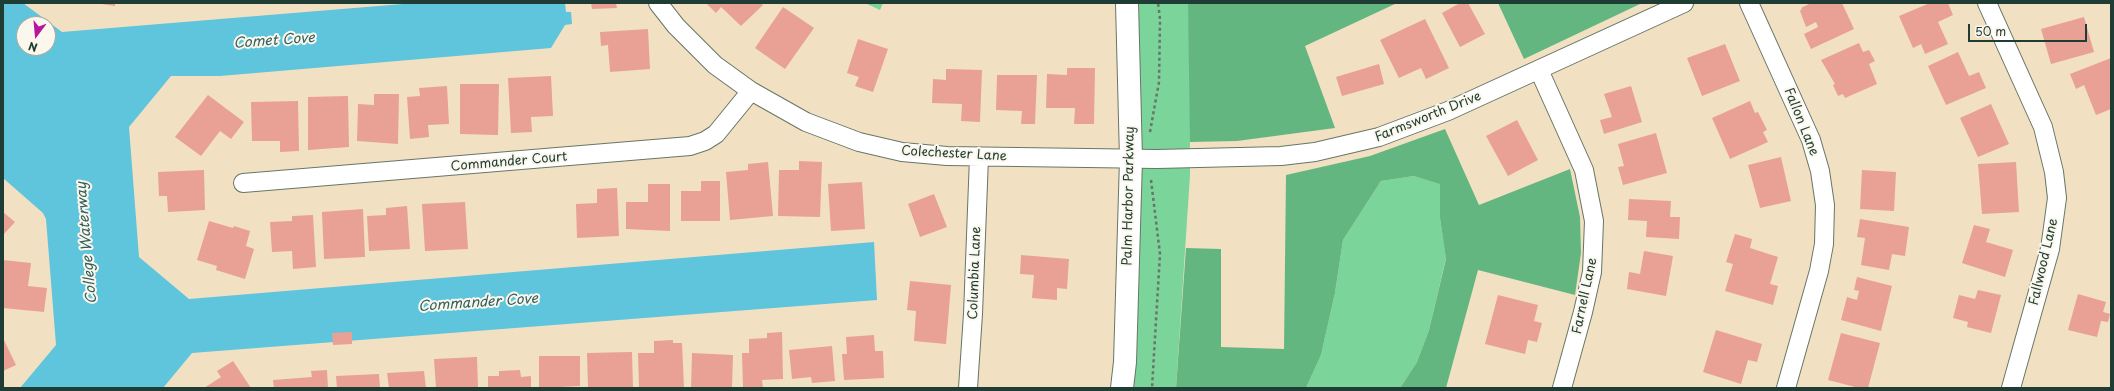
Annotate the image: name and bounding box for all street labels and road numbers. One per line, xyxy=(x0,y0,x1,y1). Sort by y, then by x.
street label: Fallon Lane xyxy=(1780,86,1822,158)
street label: Farmsworth Drive xyxy=(1373,89,1483,145)
street label: Palm Harbor Parkway xyxy=(1120,126,1138,266)
street label: Colechester Lane xyxy=(901,143,1007,165)
street label: Commander Court xyxy=(450,149,568,175)
street label: Fallwood Lane xyxy=(2026,217,2062,307)
street label: Columbia Lane xyxy=(966,226,984,320)
street label: Farnell Lane xyxy=(1569,256,1601,336)

